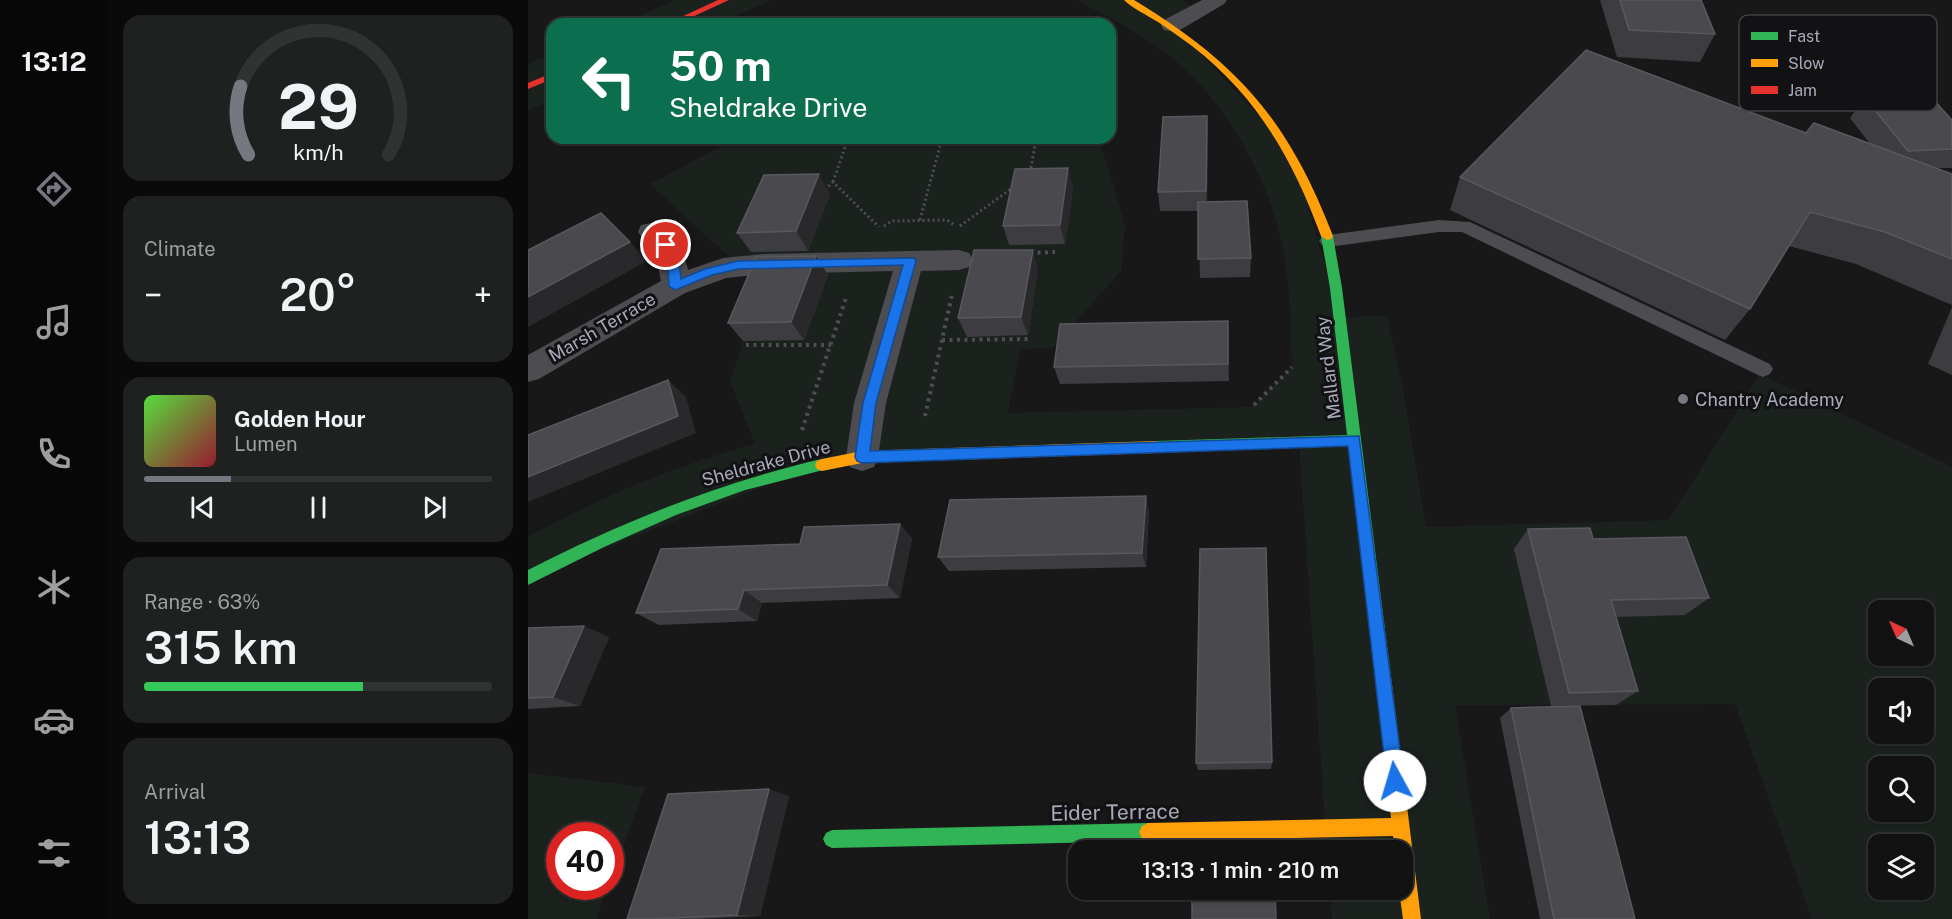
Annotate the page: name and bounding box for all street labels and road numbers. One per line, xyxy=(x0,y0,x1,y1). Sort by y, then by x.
street label: Marsh Terrace xyxy=(545,288,659,366)
street label: Mallard Way xyxy=(1311,315,1345,421)
street label: Sheldrake Drive xyxy=(699,436,833,490)
street label: Eider Terrace xyxy=(1050,798,1180,826)

